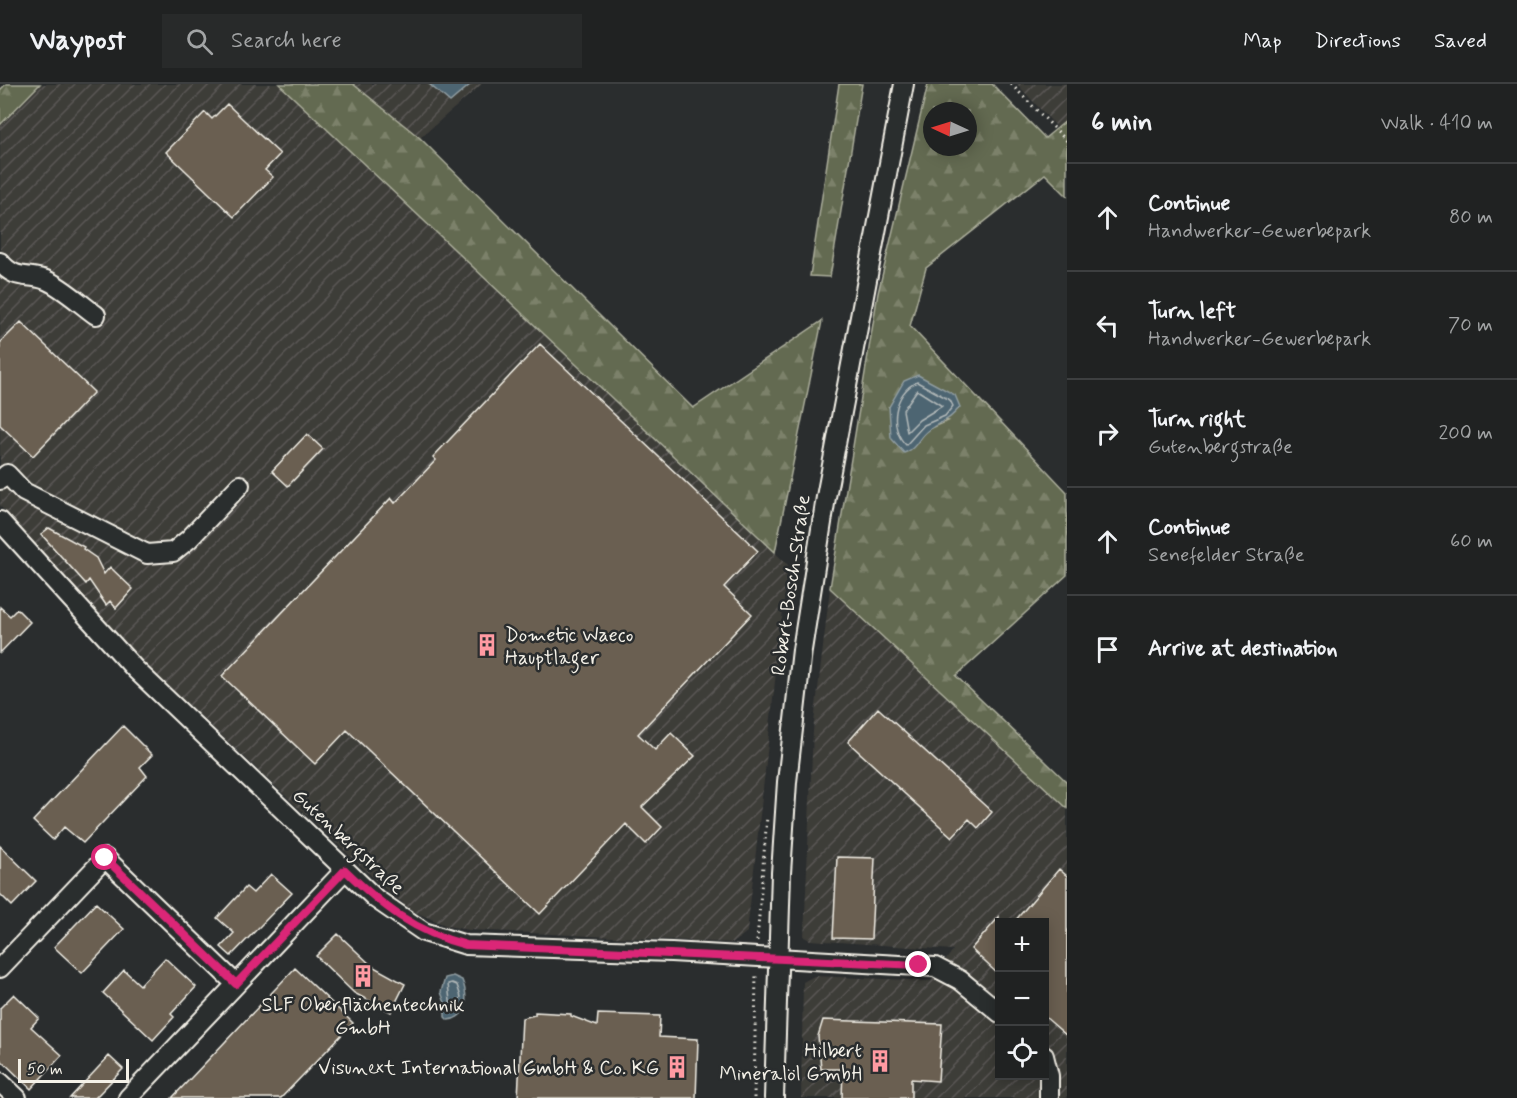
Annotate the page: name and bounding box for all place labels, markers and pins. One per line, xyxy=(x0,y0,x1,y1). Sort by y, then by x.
place label: Dometic Waeco Hauptlager xyxy=(505,622,633,674)
building icon: Dometic Waeco Hauptlager xyxy=(474,632,500,658)
building icon: SLF Oberflächentechnik GmbH xyxy=(350,963,376,989)
place label: SLF Oberflächentechnik GmbH xyxy=(262,992,464,1042)
place label: Hilbert Mineralöl GmbH xyxy=(719,1038,862,1088)
building icon: Hilbert Mineralöl GmbH xyxy=(867,1048,893,1074)
building icon: Visunext International GmbH & Co. KG xyxy=(664,1054,690,1080)
place label: Visunext International GmbH & Co. KG xyxy=(318,1055,659,1082)

